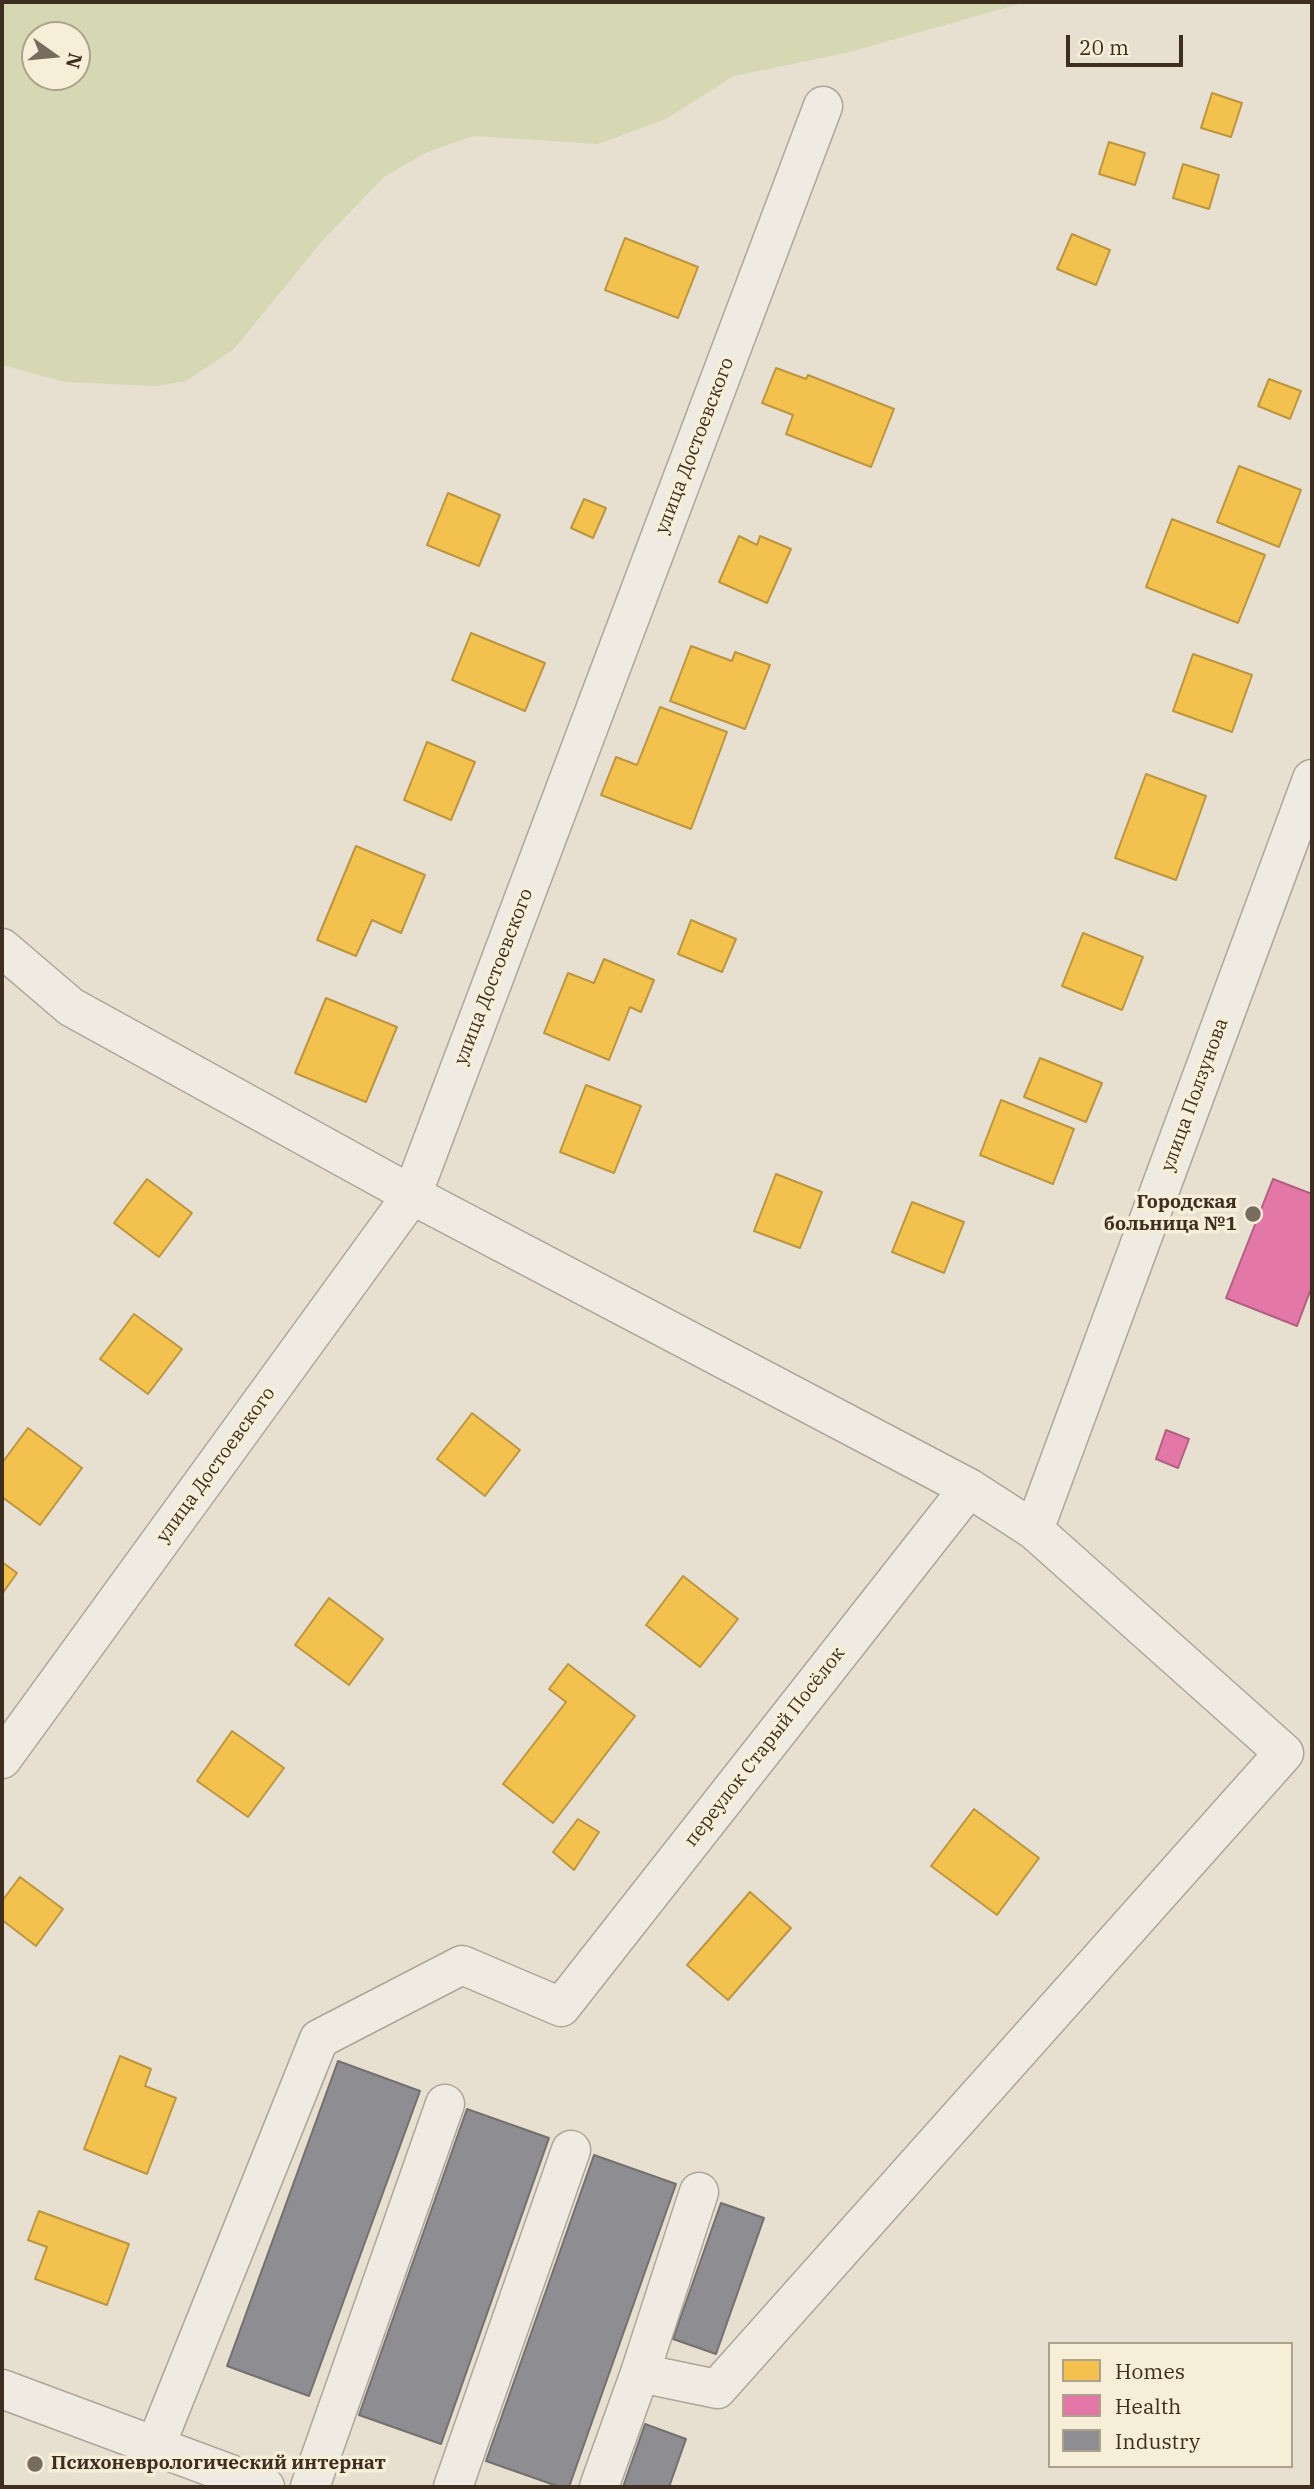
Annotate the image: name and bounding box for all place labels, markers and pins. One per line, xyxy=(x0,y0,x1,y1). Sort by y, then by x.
place label: Городская больница №1 xyxy=(1104,1192,1237,1236)
marker: Городская больница №1 xyxy=(1243,1204,1263,1224)
place label: Психоневрологический интернат xyxy=(51,2453,386,2475)
marker: Психоневрологический интернат xyxy=(25,2454,45,2474)

